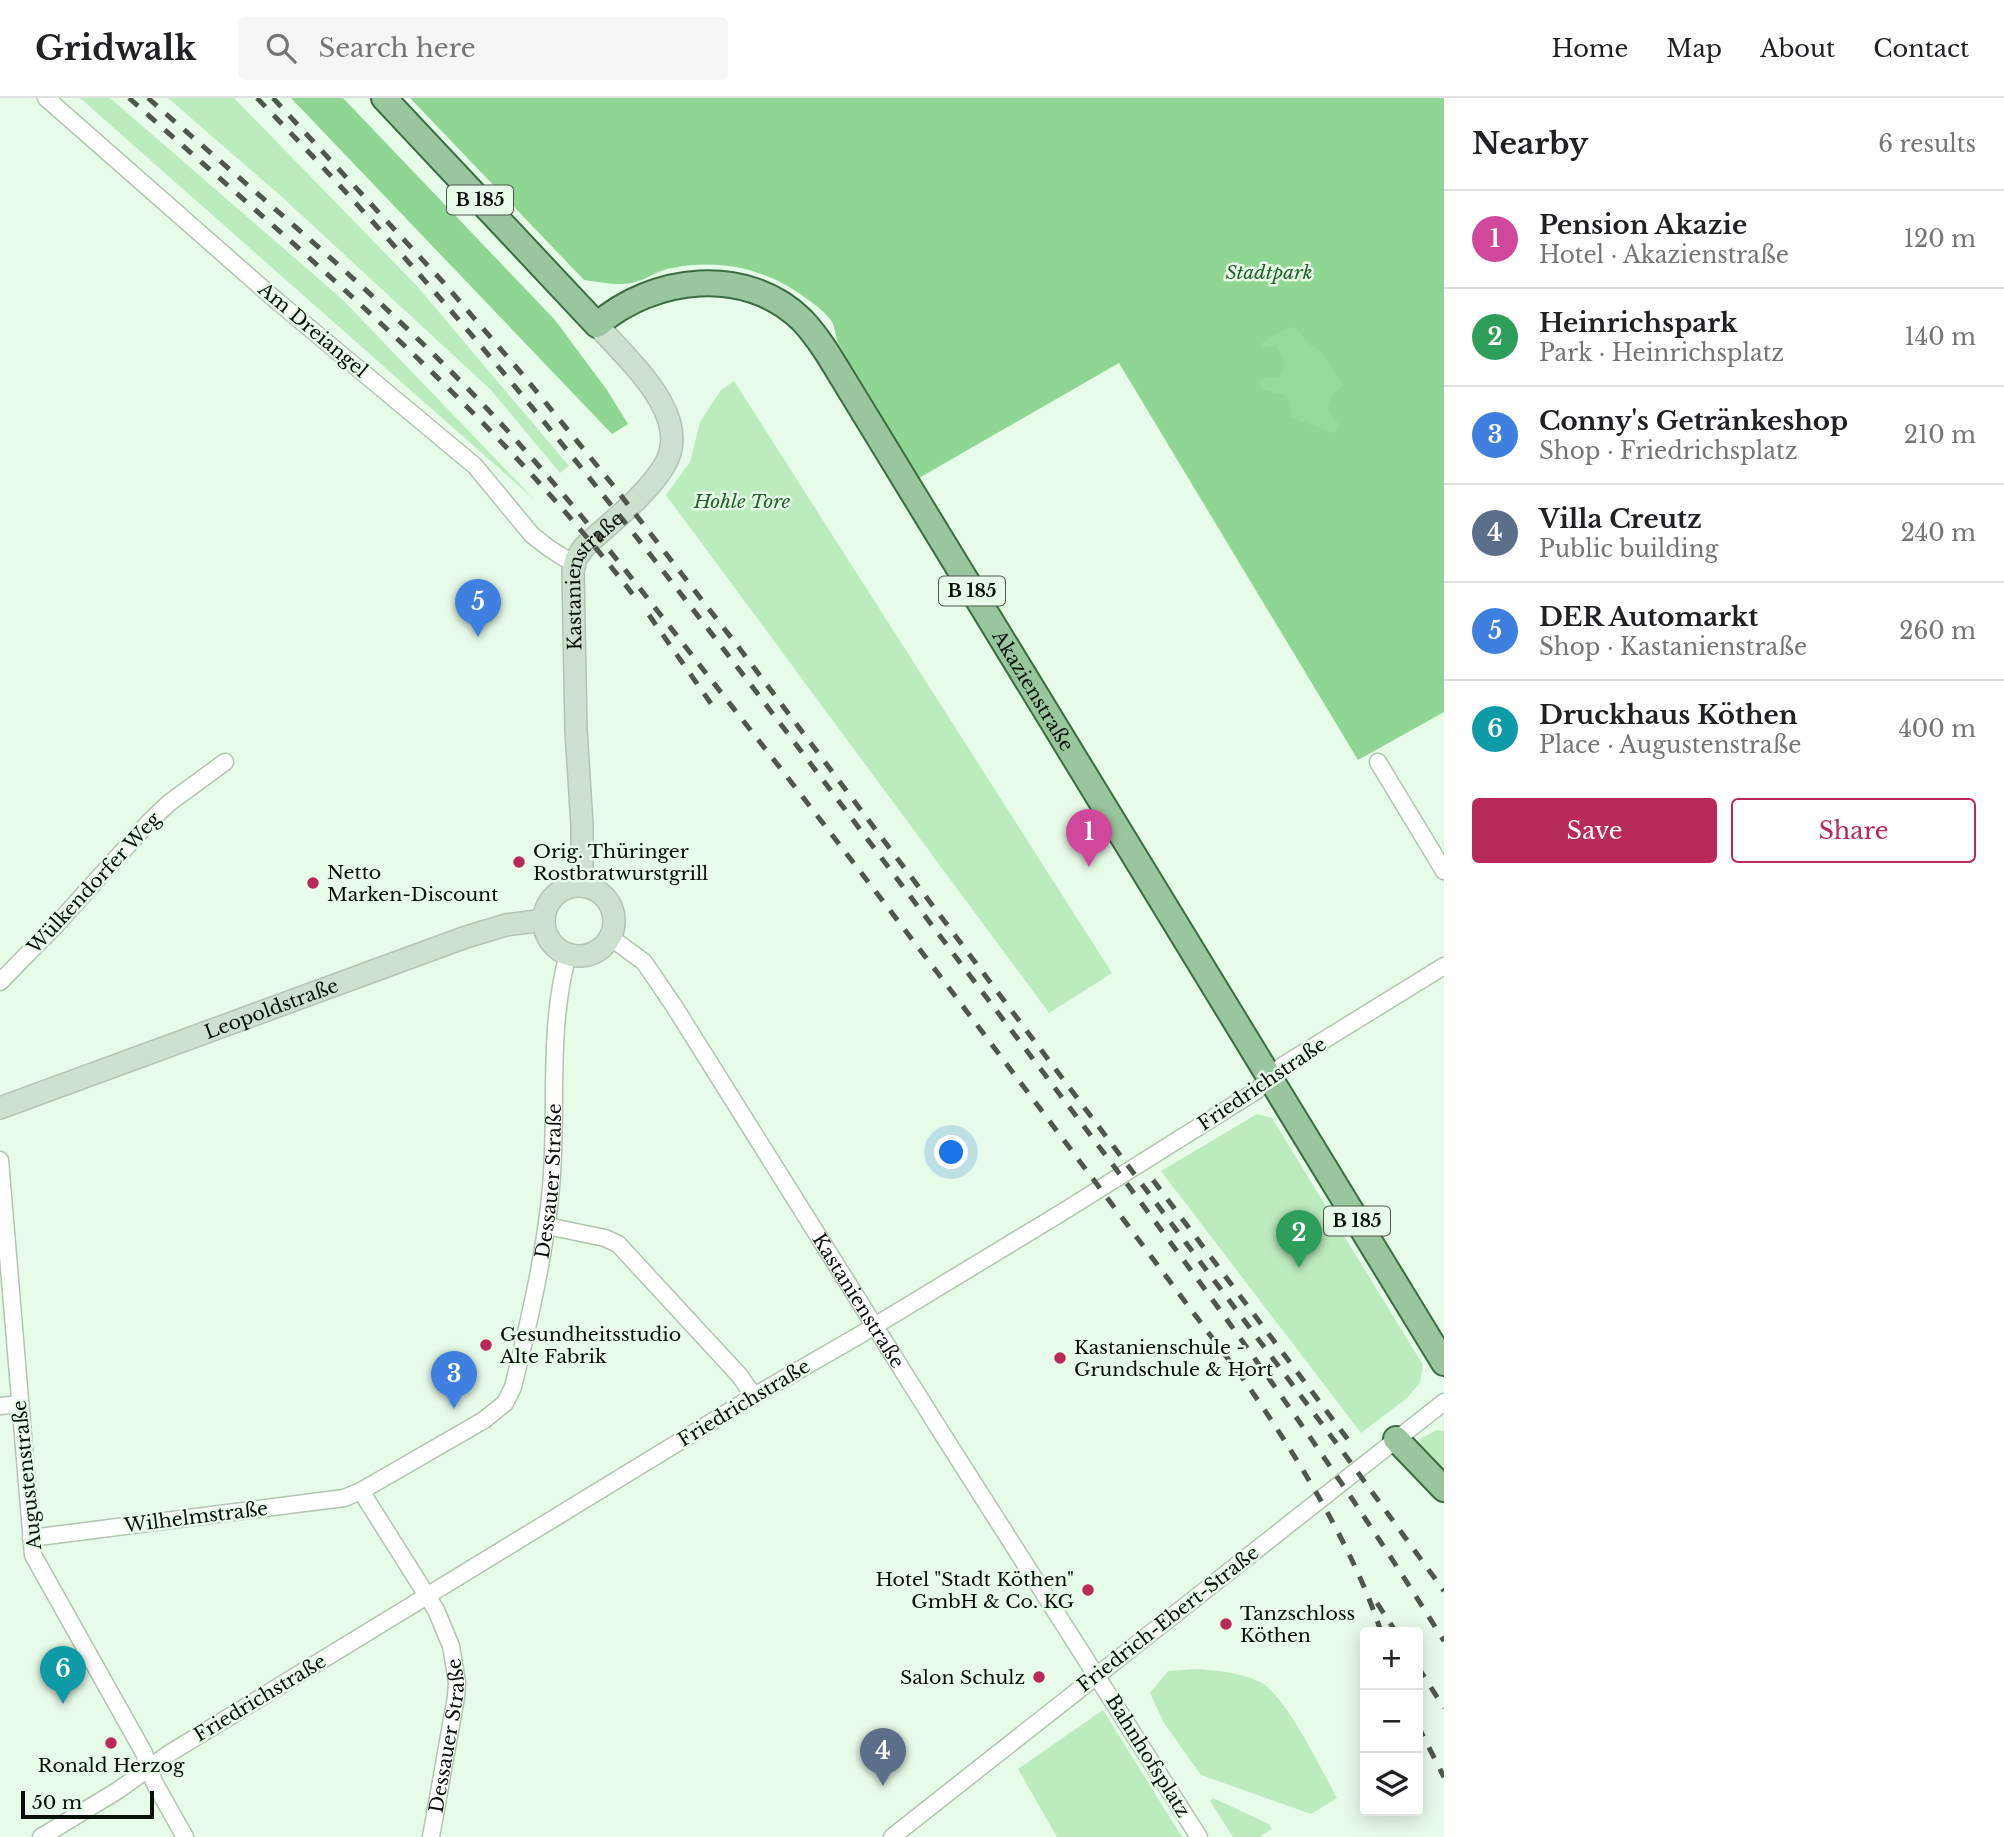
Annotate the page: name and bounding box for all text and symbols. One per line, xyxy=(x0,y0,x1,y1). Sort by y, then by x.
search box xyxy=(238,17,728,80)
text: Gridwalk xyxy=(35,28,196,69)
icon: search xyxy=(262,29,300,67)
text: Search here xyxy=(318,32,476,64)
text: Home xyxy=(1552,34,1628,63)
text: Map xyxy=(1666,34,1722,63)
text: About xyxy=(1760,34,1835,63)
text: Contact xyxy=(1873,34,1969,63)
text: Nearby xyxy=(1472,125,1588,162)
text: 6 results xyxy=(1878,130,1976,158)
road number: B 185 xyxy=(447,186,513,214)
text: Pension Akazie xyxy=(1539,209,1747,241)
text: 1 xyxy=(1490,225,1500,253)
text: 120 m xyxy=(1904,225,1976,253)
text: Hotel · Akazienstraße xyxy=(1539,241,1789,269)
park label: Stadtpark xyxy=(1226,261,1312,284)
street label: Am Dreiangel xyxy=(253,277,372,382)
text: Heinrichspark xyxy=(1539,307,1737,339)
text: 2 xyxy=(1488,323,1502,351)
text: 140 m xyxy=(1905,323,1976,351)
text: Park · Heinrichsplatz xyxy=(1539,339,1784,367)
text: Conny's Getränkeshop xyxy=(1539,405,1848,437)
text: 3 xyxy=(1488,421,1502,449)
text: 210 m xyxy=(1904,421,1976,449)
text: Shop · Friedrichsplatz xyxy=(1539,437,1798,465)
park label: Hohle Tore xyxy=(693,490,791,513)
text: Villa Creutz xyxy=(1539,503,1702,535)
street label: Kastanienstraße xyxy=(561,507,628,651)
text: 4 xyxy=(1487,519,1503,547)
text: 240 m xyxy=(1901,519,1976,547)
text: Public building xyxy=(1539,535,1718,563)
road number: B 185 xyxy=(939,576,1005,606)
pin: 5 xyxy=(455,579,501,637)
text: DER Automarkt xyxy=(1539,601,1758,633)
text: 5 xyxy=(1488,617,1502,645)
text: 260 m xyxy=(1899,617,1976,645)
street label: Akazienstraße xyxy=(987,625,1079,755)
text: Shop · Kastanienstraße xyxy=(1539,633,1807,661)
text: Druckhaus Köthen xyxy=(1539,699,1798,731)
text: 6 xyxy=(1487,715,1503,743)
text: 400 m xyxy=(1898,715,1976,743)
text: Place · Augustenstraße xyxy=(1539,731,1801,759)
button: Save xyxy=(1472,798,1717,863)
button: Share xyxy=(1731,798,1976,863)
street label: Wülkendorfer Weg xyxy=(22,807,166,959)
pin: 1 xyxy=(1066,809,1112,867)
place label: Orig. Thüringer Rostbratwurstgrill xyxy=(533,840,708,885)
marker: Orig. Thüringer Rostbratwurstgrill xyxy=(511,854,527,870)
place label: Netto Marken-Discount xyxy=(327,861,499,906)
marker: Netto Marken-Discount xyxy=(305,875,321,891)
street label: Leopoldstraße xyxy=(201,973,341,1043)
street label: Friedrichstraße xyxy=(1193,1033,1331,1135)
street label: Dessauer Straße xyxy=(530,1103,565,1260)
your location xyxy=(934,1135,968,1169)
road number: B 185 xyxy=(1324,1206,1390,1236)
pin: 2 xyxy=(1276,1210,1322,1268)
street label: Kastanienstraße xyxy=(808,1229,909,1372)
place label: Gesundheitsstudio Alte Fabrik xyxy=(499,1323,681,1368)
place label: Kastanienschule - Grundschule & Hort xyxy=(1074,1336,1274,1381)
marker: Gesundheitsstudio Alte Fabrik xyxy=(478,1337,494,1353)
marker: Kastanienschule - Grundschule & Hort xyxy=(1052,1350,1068,1366)
pin: 3 xyxy=(431,1351,477,1409)
street label: Friedrichstraße xyxy=(674,1355,814,1451)
street label: Augustenstraße xyxy=(8,1399,46,1552)
street label: Wilhelmstraße xyxy=(122,1497,269,1537)
street label: Friedrich-Ebert-Straße xyxy=(1073,1541,1263,1697)
place label: Hotel "Stadt Köthen" GmbH & Co. KG xyxy=(875,1568,1074,1613)
marker: Hotel "Stadt Köthen" GmbH & Co. KG xyxy=(1080,1582,1096,1598)
place label: Tanzschloss Köthen xyxy=(1240,1602,1355,1647)
marker: Tanzschloss Köthen xyxy=(1218,1616,1234,1632)
map controls xyxy=(1360,1627,1423,1816)
button: + xyxy=(1360,1627,1423,1690)
pin: 6 xyxy=(40,1646,86,1704)
street label: Friedrichstraße xyxy=(190,1650,330,1746)
street label: Dessauer Straße xyxy=(424,1657,468,1814)
place label: Salon Schulz xyxy=(900,1666,1025,1689)
marker: Salon Schulz xyxy=(1031,1669,1047,1685)
street label: Bahnhofsplatz xyxy=(1101,1690,1195,1822)
button: − xyxy=(1360,1690,1423,1753)
pin: 4 xyxy=(860,1728,906,1786)
marker: Ronald Herzog xyxy=(103,1735,119,1751)
button: layers xyxy=(1360,1753,1423,1816)
place label: Ronald Herzog xyxy=(38,1754,185,1777)
scale bar xyxy=(21,1788,154,1820)
text: 50 m xyxy=(32,1791,82,1814)

